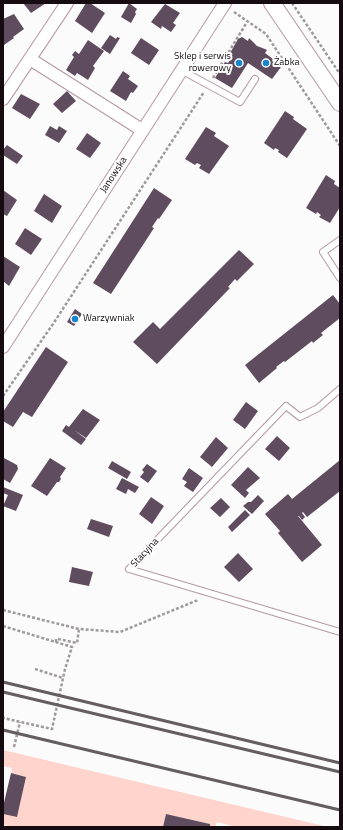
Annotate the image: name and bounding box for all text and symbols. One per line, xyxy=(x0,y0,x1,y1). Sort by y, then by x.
place label: Sklep i serwis rowerowy xyxy=(174,51,231,74)
place label: Żabka xyxy=(274,57,299,69)
marker: Sklep i serwis rowerowy xyxy=(234,58,244,68)
marker: Żabka xyxy=(261,58,271,68)
street label: Janowska xyxy=(98,155,130,195)
place label: Warzywniak xyxy=(83,313,135,325)
marker: Warzywniak xyxy=(70,314,80,324)
street label: Stacyjna xyxy=(128,536,162,570)

